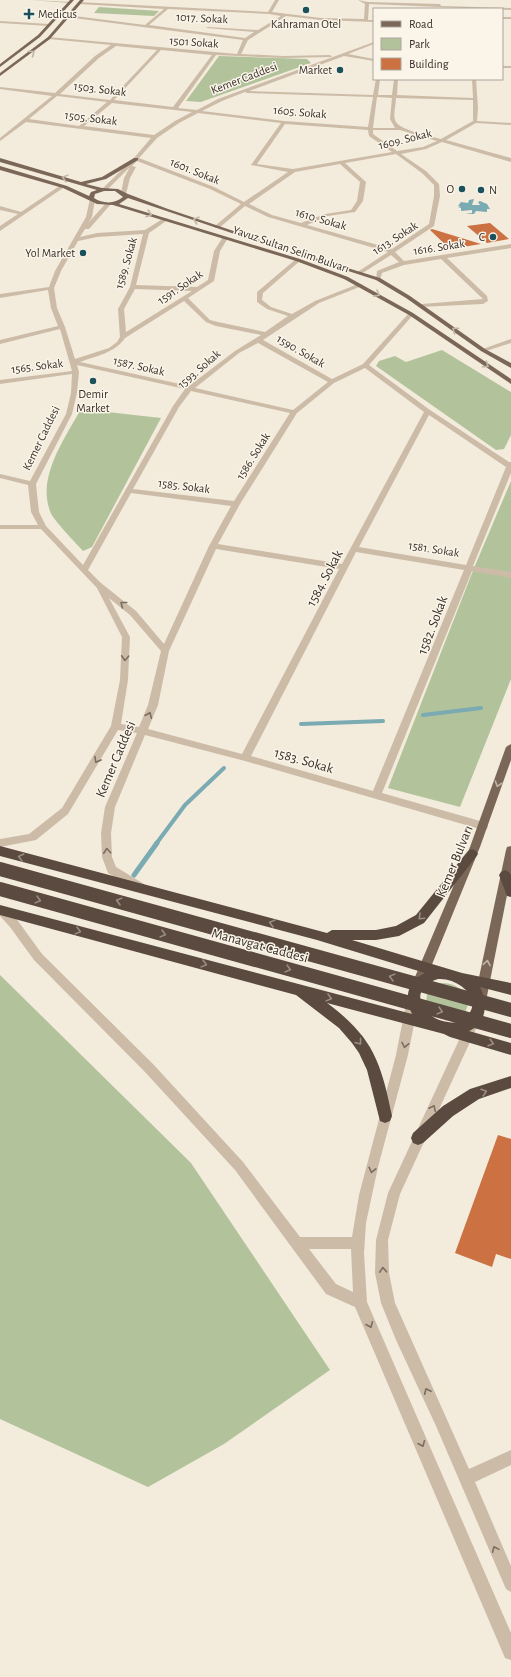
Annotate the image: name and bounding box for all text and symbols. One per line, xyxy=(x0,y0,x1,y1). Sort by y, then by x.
marker: Kahraman Otel xyxy=(301,5,311,15)
marker: Medicus xyxy=(23,8,35,20)
place label: Medicus xyxy=(38,8,77,20)
legend xyxy=(373,8,503,80)
street label: 1017. Sokak xyxy=(176,11,229,25)
place label: Kahraman Otel xyxy=(271,18,341,30)
text: Road xyxy=(409,18,433,30)
street label: 1501 Sokak xyxy=(169,34,219,50)
text: Park xyxy=(409,38,430,50)
one-way arrow xyxy=(27,50,34,57)
text: Building xyxy=(409,58,449,70)
street label: Kemer Caddesi xyxy=(209,60,279,96)
place label: Market xyxy=(299,64,332,76)
marker: Market xyxy=(335,65,345,75)
street label: 1503. Sokak xyxy=(73,80,127,98)
street label: 1605. Sokak xyxy=(273,104,328,120)
street label: 1505. Sokak xyxy=(64,109,118,127)
street label: 1609. Sokak xyxy=(377,127,433,151)
street label: 1601. Sokak xyxy=(168,156,222,187)
one-way arrow xyxy=(62,174,69,183)
place label: O xyxy=(446,183,454,195)
marker: O xyxy=(457,184,467,194)
place label: N xyxy=(489,184,497,196)
marker: N xyxy=(476,185,486,195)
street label: 1610. Sokak xyxy=(294,206,348,232)
one-way arrow xyxy=(145,209,152,218)
one-way arrow xyxy=(192,216,199,225)
street label: 1613. Sokak xyxy=(370,219,420,257)
street label: Yavuz Sultan Selim Bulvarı xyxy=(231,223,351,275)
place label: C xyxy=(479,231,485,243)
marker: C xyxy=(488,232,498,242)
street label: 1589. Sokak xyxy=(113,235,139,290)
street label: 1616. Sokak xyxy=(412,237,466,257)
place label: Yol Market xyxy=(25,247,75,259)
marker: Yol Market xyxy=(78,248,88,258)
street label: 1591. Sokak xyxy=(155,267,205,306)
one-way arrow xyxy=(372,289,380,297)
one-way arrow xyxy=(452,327,459,335)
street label: 1590. Sokak xyxy=(275,332,328,370)
street label: 1593. Sokak xyxy=(175,347,223,391)
street label: 1587. Sokak xyxy=(112,354,166,378)
street label: 1565. Sokak xyxy=(10,357,64,375)
one-way arrow xyxy=(481,360,488,367)
marker: Demir Market xyxy=(88,376,98,386)
place label: Demir Market xyxy=(76,388,110,414)
street label: Kemer Caddesi xyxy=(20,404,62,472)
street label: 1586. Sokak xyxy=(234,430,272,482)
street label: 1585. Sokak xyxy=(157,477,211,495)
street label: 1581. Sokak xyxy=(408,539,461,559)
street label: 1584. Sokak xyxy=(304,547,346,609)
street label: 1582. Sokak xyxy=(415,594,451,657)
one-way arrow xyxy=(120,602,127,609)
one-way arrow xyxy=(121,655,130,661)
one-way arrow xyxy=(144,712,152,720)
street label: Kemer Caddesi xyxy=(94,719,138,800)
street label: 1583. Sokak xyxy=(273,746,335,776)
one-way arrow xyxy=(95,756,102,763)
one-way arrow xyxy=(494,780,503,787)
street label: Kemer Bulvarı xyxy=(434,823,476,899)
one-way arrow xyxy=(102,848,111,854)
one-way arrow xyxy=(18,853,25,862)
one-way arrow xyxy=(34,895,41,903)
one-way arrow xyxy=(115,898,122,906)
one-way arrow xyxy=(418,912,426,919)
one-way arrow xyxy=(269,919,275,927)
one-way arrow xyxy=(75,926,81,934)
street label: Manavgat Caddesi xyxy=(210,926,310,966)
one-way arrow xyxy=(159,929,166,938)
one-way arrow xyxy=(200,959,207,968)
one-way arrow xyxy=(483,960,491,966)
one-way arrow xyxy=(284,964,291,973)
one-way arrow xyxy=(389,973,396,982)
one-way arrow xyxy=(326,993,333,1001)
one-way arrow xyxy=(437,1006,444,1015)
one-way arrow xyxy=(355,1038,362,1045)
one-way arrow xyxy=(488,1038,495,1047)
one-way arrow xyxy=(402,1042,410,1048)
one-way arrow xyxy=(480,1088,487,1097)
one-way arrow xyxy=(428,1104,436,1112)
one-way arrow xyxy=(368,1167,376,1174)
one-way arrow xyxy=(378,1267,387,1273)
one-way arrow xyxy=(365,1320,373,1328)
one-way arrow xyxy=(424,1388,432,1395)
one-way arrow xyxy=(417,1441,425,1448)
one-way arrow xyxy=(492,1545,500,1552)

